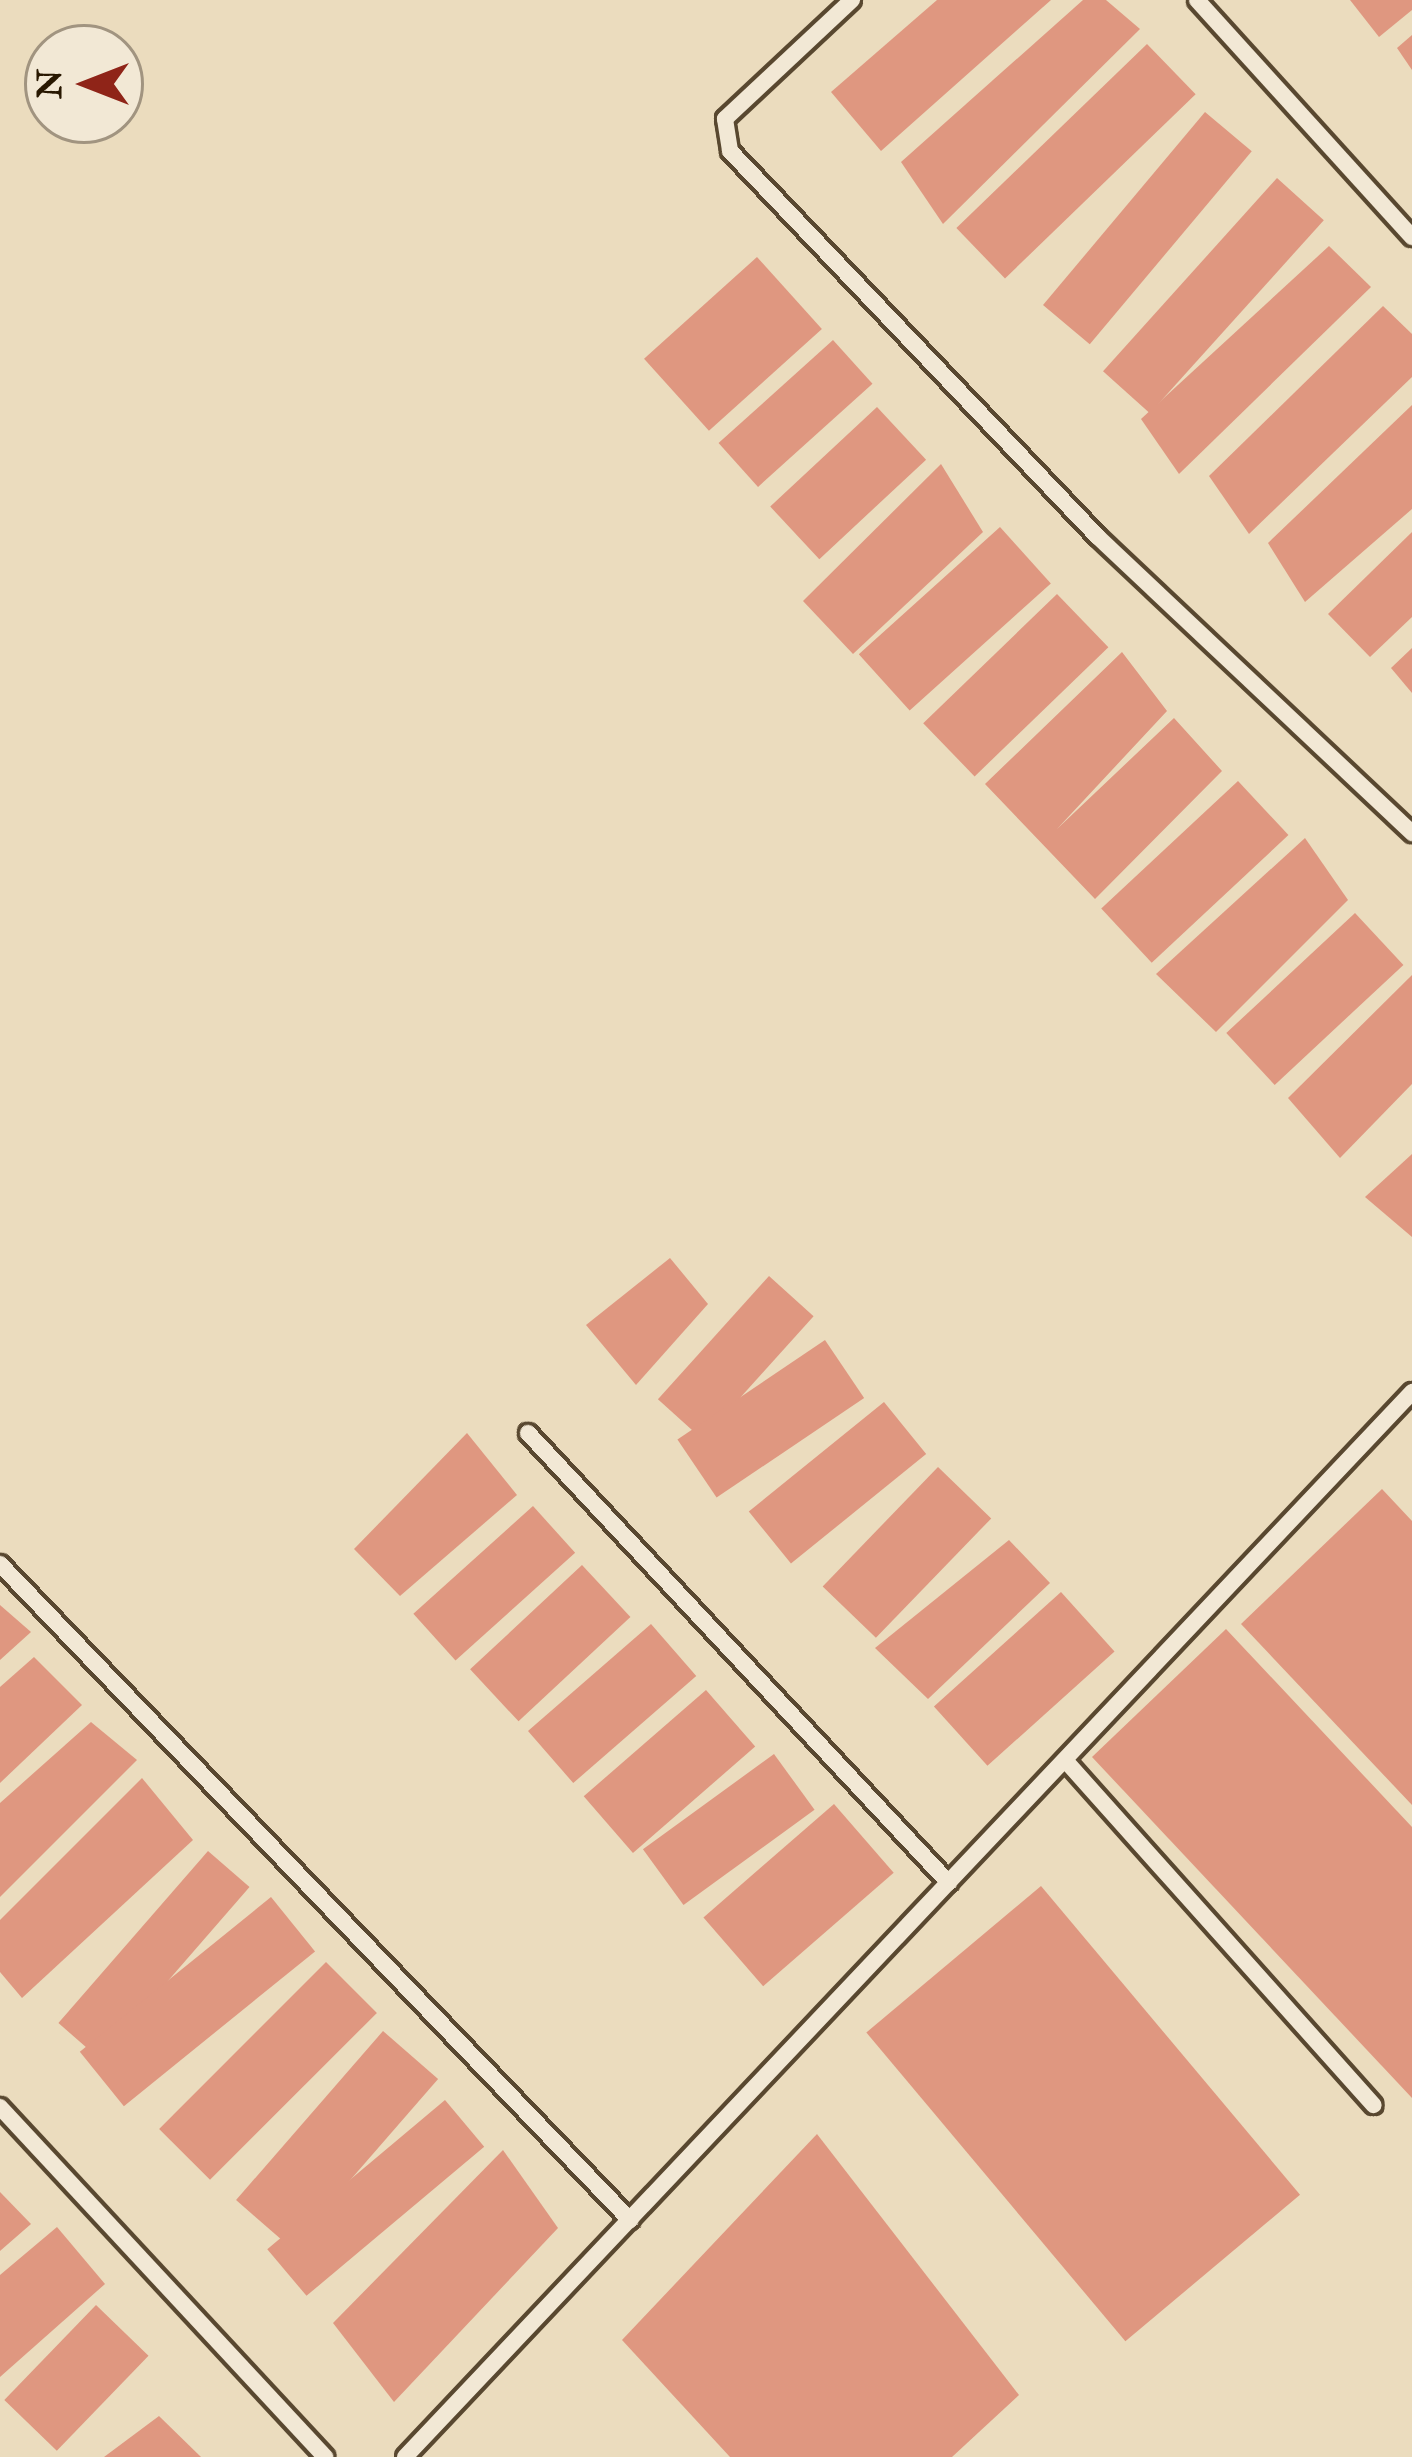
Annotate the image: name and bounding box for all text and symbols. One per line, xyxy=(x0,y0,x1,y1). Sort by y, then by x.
north arrow xyxy=(24,24,144,144)
text: N xyxy=(30,69,71,99)

